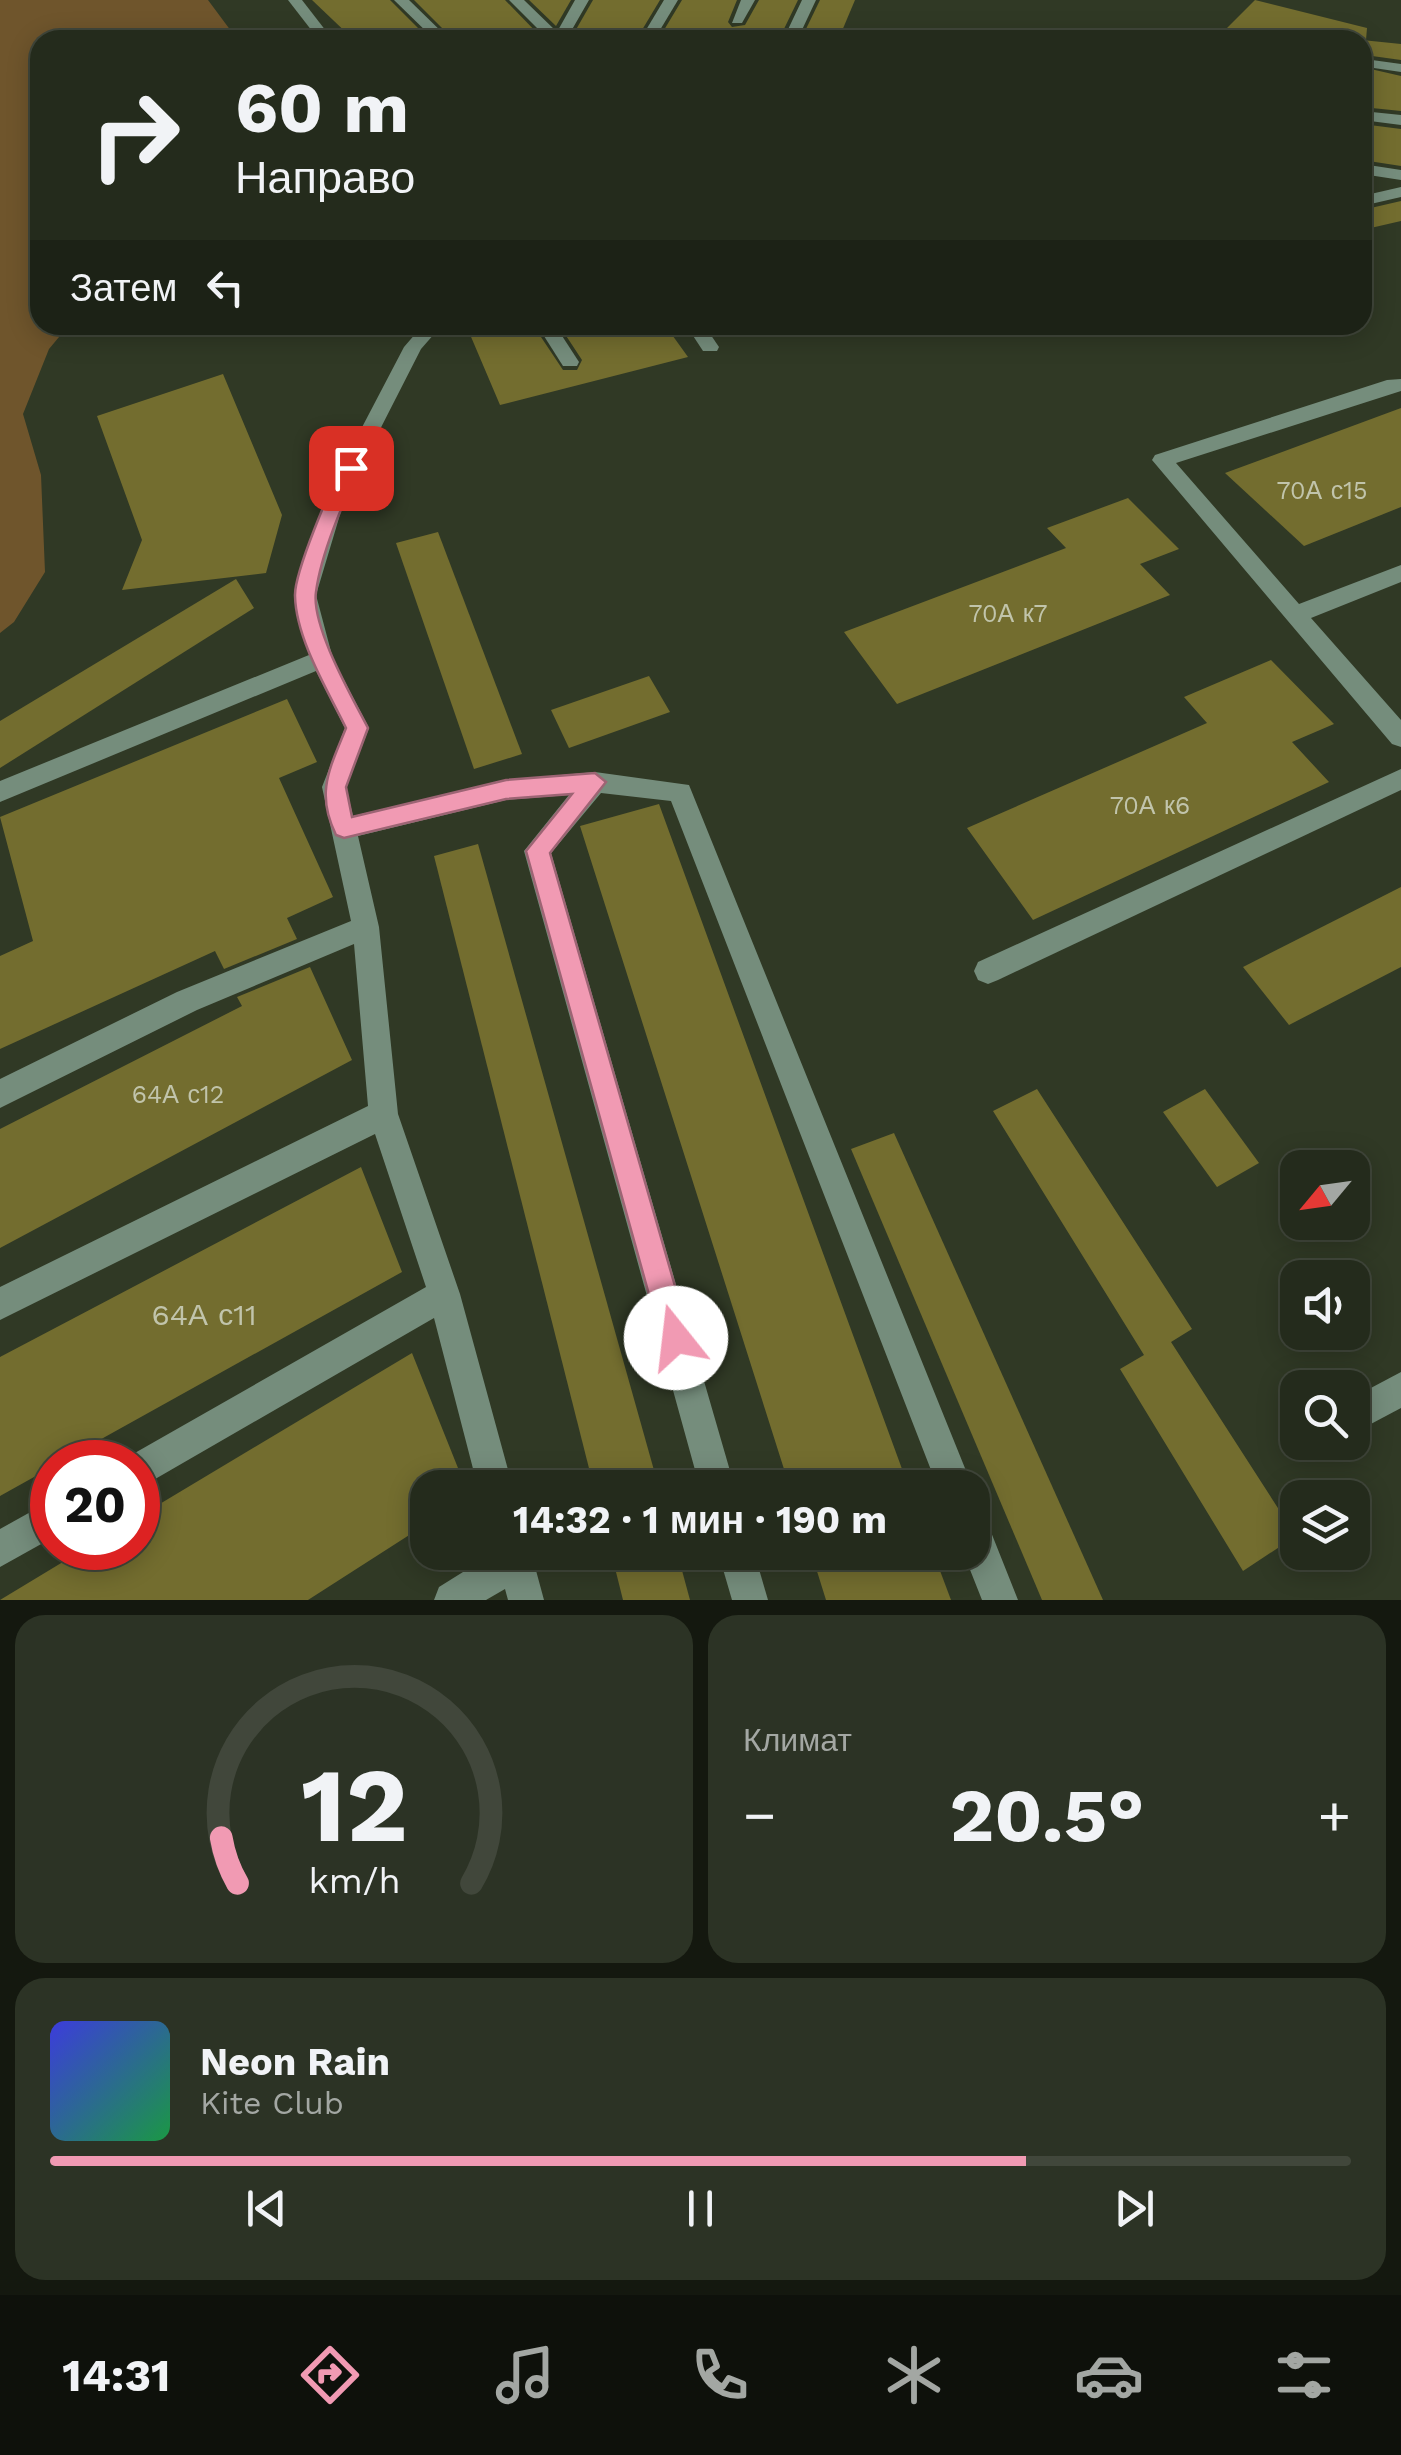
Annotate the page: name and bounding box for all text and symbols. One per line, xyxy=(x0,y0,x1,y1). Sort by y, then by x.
text: 60 m xyxy=(235,67,409,149)
icon: right xyxy=(70,70,200,200)
text: Направо xyxy=(235,151,415,204)
icon: left xyxy=(198,260,253,315)
text: Затем xyxy=(70,266,178,310)
pin xyxy=(309,426,394,511)
icon: arrive xyxy=(324,441,379,496)
house number: 70А с15 xyxy=(1276,476,1368,505)
house number: 70А к7 xyxy=(968,599,1048,628)
house number: 70А к6 xyxy=(1110,791,1190,820)
house number: 64А с12 xyxy=(132,1080,224,1109)
north arrow xyxy=(1280,1150,1370,1240)
map controls xyxy=(1280,1150,1370,1570)
button: sound xyxy=(1280,1260,1370,1350)
position arrow xyxy=(624,1286,728,1390)
house number: 64А с11 xyxy=(151,1297,257,1332)
button: search xyxy=(1280,1370,1370,1460)
speed limit sign: 20 xyxy=(30,1440,160,1570)
button: layers xyxy=(1280,1480,1370,1570)
text: 14:32 · 1 мин · 190 m xyxy=(513,1498,887,1542)
text: Климат xyxy=(743,1721,852,1759)
text: 12 xyxy=(301,1744,407,1866)
text: 20.5° xyxy=(950,1771,1144,1859)
text: − xyxy=(743,1783,776,1847)
text: + xyxy=(1318,1783,1351,1847)
text: km/h xyxy=(308,1860,400,1902)
text: Neon Rain xyxy=(200,2040,390,2084)
text: Kite Club xyxy=(200,2084,344,2122)
icon: previous xyxy=(239,2181,294,2236)
icon: pause xyxy=(673,2181,728,2236)
icon: next xyxy=(1107,2181,1162,2236)
icon: directions xyxy=(295,2340,365,2410)
icon: music xyxy=(490,2340,560,2410)
icon: phone xyxy=(685,2340,755,2410)
icon: climate xyxy=(879,2340,949,2410)
icon: car xyxy=(1074,2340,1144,2410)
icon: filters xyxy=(1269,2340,1339,2410)
text: 14:31 xyxy=(62,2349,170,2402)

